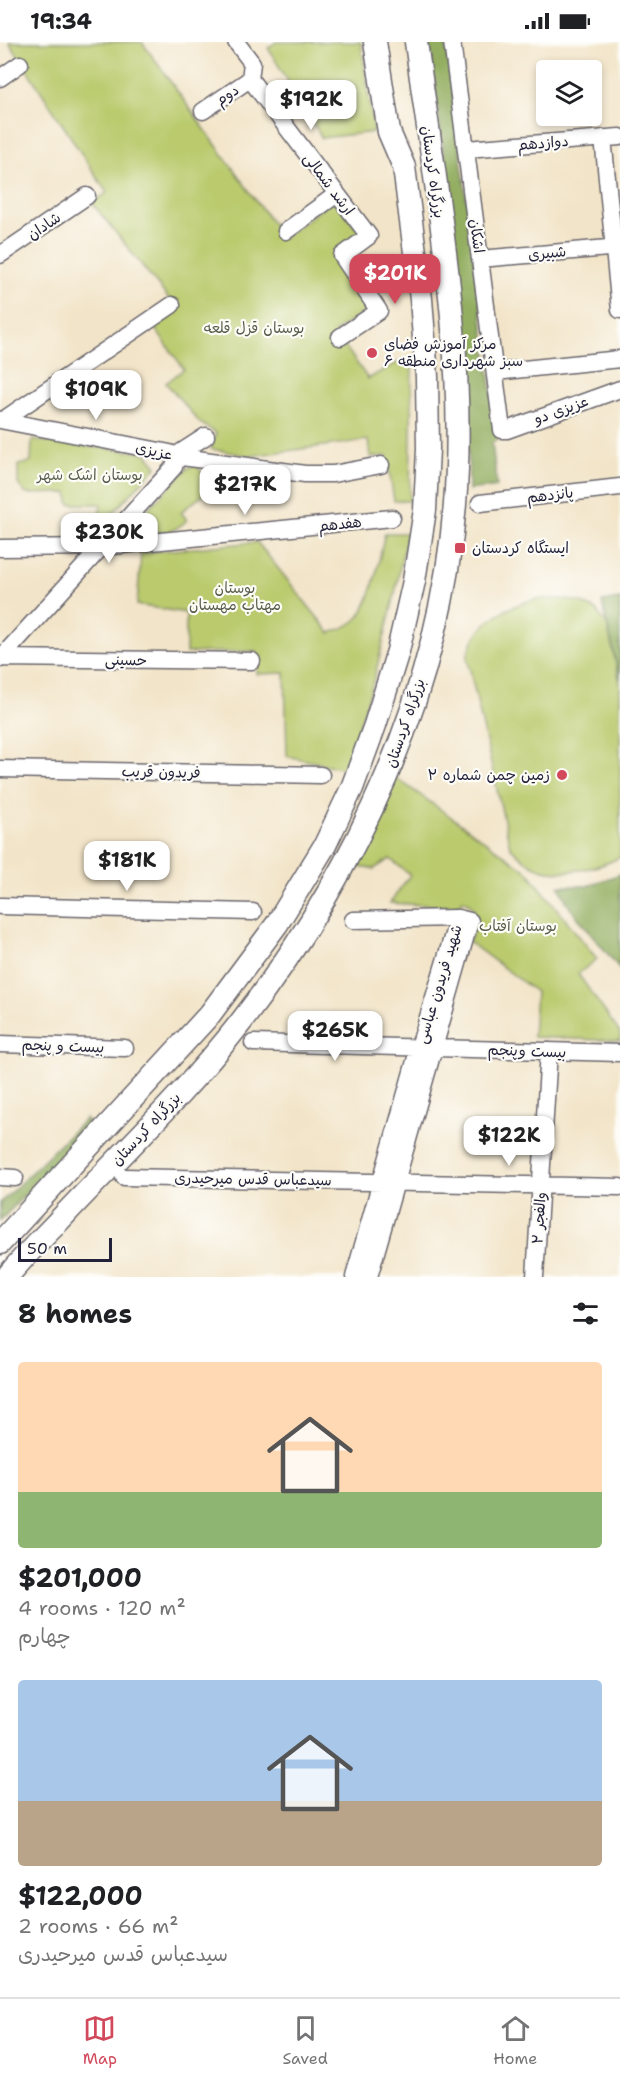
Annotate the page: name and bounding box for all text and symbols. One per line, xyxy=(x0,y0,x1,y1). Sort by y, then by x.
text: 19:34 xyxy=(30,7,92,36)
map controls xyxy=(536,60,602,126)
button: layers xyxy=(536,60,602,126)
street label: دوم xyxy=(211,80,244,112)
pin: $192K xyxy=(269,80,353,131)
text: $192K xyxy=(279,86,343,112)
street label: بزرگراه کردستان xyxy=(417,124,449,220)
street label: دوازدهم xyxy=(517,131,569,156)
street label: ارشد شمالی xyxy=(299,149,359,219)
street label: شادان xyxy=(23,208,65,244)
street label: اشکان xyxy=(465,218,489,254)
street label: شبیری xyxy=(527,241,567,265)
pin: $201K xyxy=(353,254,437,305)
text: $201K xyxy=(363,260,427,286)
park label: بوستان قزل قلعه xyxy=(204,318,304,338)
place label: مرکز آموزش فضای سبز شهرداری منطقه ۶ xyxy=(384,334,523,371)
marker: مرکز آموزش فضای سبز شهرداری منطقه ۶ xyxy=(365,346,379,360)
pin: $109K xyxy=(54,370,138,421)
text: $109K xyxy=(64,376,128,402)
street label: عزیزی دو xyxy=(530,391,591,429)
street label: عزیزی xyxy=(134,437,174,465)
park label: بوستان اشک شهر xyxy=(35,465,143,485)
pin: $217K xyxy=(203,465,287,516)
text: $217K xyxy=(214,471,276,497)
street label: پانزدهم xyxy=(526,482,575,510)
street label: هفدهم xyxy=(317,512,363,537)
pin: $230K xyxy=(67,513,151,564)
text: $230K xyxy=(75,519,143,545)
place label: ایستگاه کردستان xyxy=(472,538,569,558)
marker: ایستگاه کردستان xyxy=(453,541,467,555)
park label: بوستان مهتاب مهستان xyxy=(189,578,281,615)
street label: حسینی xyxy=(105,650,147,670)
street label: بزرگراه کردستان xyxy=(380,676,430,770)
street label: فریدون قریب xyxy=(121,761,201,783)
place label: زمین چمن شماره ۲ xyxy=(428,765,550,785)
marker: زمین چمن شماره ۲ xyxy=(555,768,569,782)
pin: $181K xyxy=(85,841,169,892)
text: $181K xyxy=(98,847,156,873)
park label: بوستان آفتاب xyxy=(479,916,557,936)
street label: شهید فریدون عباسی xyxy=(411,922,467,1046)
pin: $265K xyxy=(293,1011,377,1062)
text: $265K xyxy=(302,1017,368,1043)
street label: بیست و پنجم xyxy=(21,1035,105,1059)
street label: بیست وپنجم xyxy=(487,1040,567,1064)
street label: بزرگراه کردستان xyxy=(107,1088,185,1170)
pin: $122K xyxy=(467,1116,551,1167)
text: $122K xyxy=(478,1122,540,1148)
street label: سیدعباس قدس میرحیدری xyxy=(174,1168,332,1190)
street label: والفجر ۲ xyxy=(527,1191,551,1245)
scale bar xyxy=(18,1235,112,1262)
text: 50 m xyxy=(27,1238,67,1259)
text: 8 homes xyxy=(18,1296,132,1331)
icon: filters xyxy=(569,1297,602,1330)
icon: home xyxy=(256,1401,364,1509)
text: $201,000 xyxy=(18,1560,142,1595)
text: 4 rooms · 120 m² xyxy=(18,1595,186,1621)
text: چهارم xyxy=(18,1623,71,1649)
icon: home xyxy=(256,1719,364,1827)
text: $122,000 xyxy=(18,1878,143,1913)
text: 2 rooms · 66 m² xyxy=(18,1913,179,1939)
text: سیدعباس قدس میرحیدری xyxy=(18,1941,228,1967)
tab: Map xyxy=(83,2012,117,2069)
tab: Saved xyxy=(282,2012,328,2069)
tab: Home xyxy=(493,2012,537,2069)

